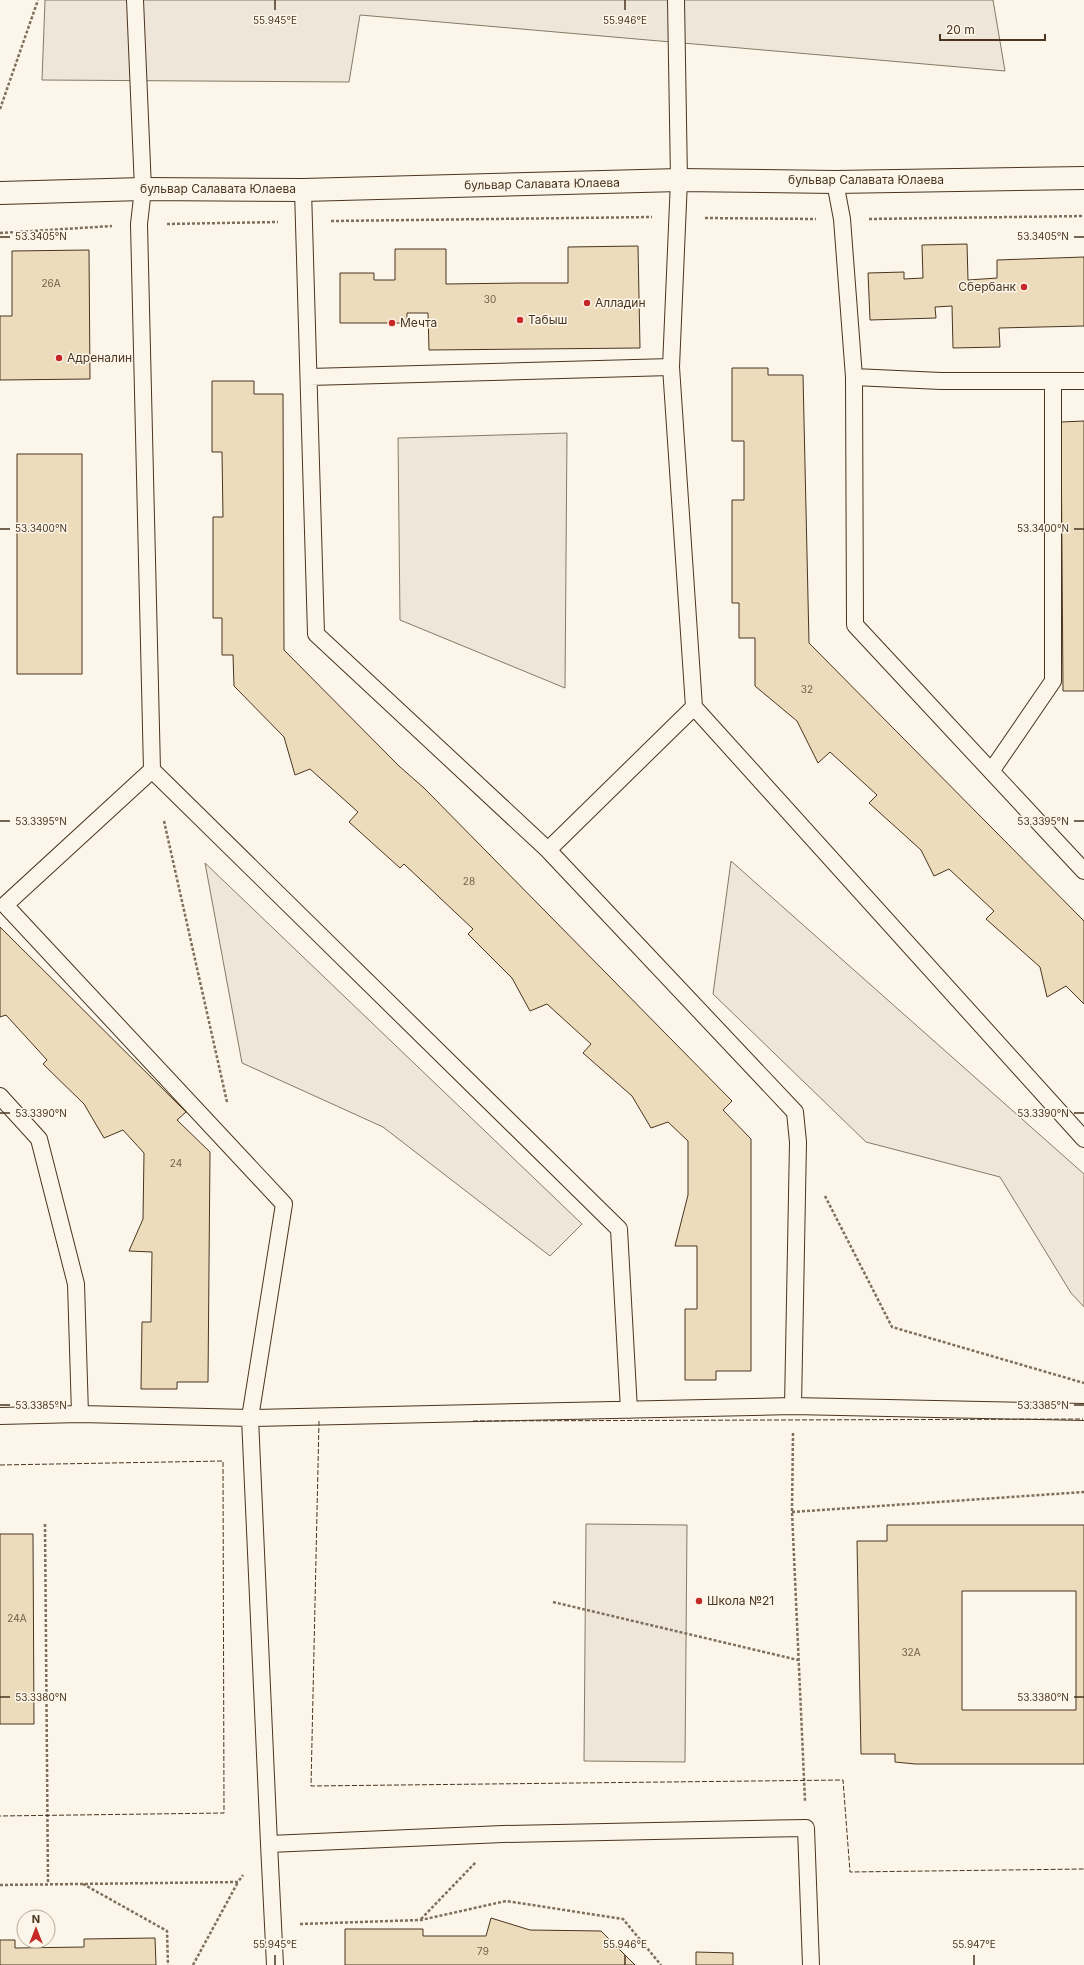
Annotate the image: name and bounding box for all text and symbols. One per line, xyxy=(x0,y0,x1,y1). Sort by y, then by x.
text: 55.945°E xyxy=(253,14,297,26)
text: 55.946°E xyxy=(603,14,647,26)
scale bar xyxy=(940,16,1045,42)
text: 20 m xyxy=(946,22,975,37)
street label: бульвар Салавата Юлаева xyxy=(788,172,944,187)
street label: бульвар Салавата Юлаева xyxy=(464,175,620,192)
street label: бульвар Салавата Юлаева xyxy=(140,181,296,196)
text: 53.3405°N xyxy=(15,230,67,242)
text: 53.3405°N xyxy=(1017,230,1069,242)
house number: 26А xyxy=(41,277,61,289)
place label: Сбербанк xyxy=(958,279,1016,294)
marker: Сбербанк xyxy=(1019,282,1029,292)
house number: 30 xyxy=(484,293,496,305)
place label: Алладин xyxy=(595,295,646,310)
marker: Алладин xyxy=(582,298,592,308)
place label: Табыш xyxy=(528,312,567,327)
place label: Мечта xyxy=(400,315,437,330)
marker: Табыш xyxy=(515,315,525,325)
marker: Мечта xyxy=(387,318,397,328)
place label: Адреналин xyxy=(67,350,132,365)
marker: Адреналин xyxy=(54,353,64,363)
text: 53.3400°N xyxy=(15,522,67,534)
text: 53.3400°N xyxy=(1017,522,1069,534)
house number: 32 xyxy=(801,683,813,695)
text: 53.3395°N xyxy=(15,815,67,827)
text: 53.3395°N xyxy=(1017,815,1069,827)
house number: 28 xyxy=(463,875,475,887)
text: 53.3390°N xyxy=(15,1107,67,1119)
text: 53.3390°N xyxy=(1017,1107,1069,1119)
house number: 24 xyxy=(170,1157,182,1169)
text: 53.3385°N xyxy=(15,1399,67,1411)
text: 53.3385°N xyxy=(1017,1399,1069,1411)
place label: Школа №21 xyxy=(707,1593,774,1608)
marker: Школа №21 xyxy=(694,1596,704,1606)
house number: 24А xyxy=(7,1612,27,1624)
house number: 32А xyxy=(901,1646,921,1658)
text: 53.3380°N xyxy=(15,1691,67,1703)
text: 53.3380°N xyxy=(1017,1691,1069,1703)
north arrow xyxy=(16,1909,56,1949)
text: N xyxy=(32,1912,40,1926)
text: 55.945°E xyxy=(253,1938,297,1950)
text: 55.946°E xyxy=(603,1938,647,1950)
text: 55.947°E xyxy=(952,1938,996,1950)
house number: 79 xyxy=(477,1945,489,1957)

